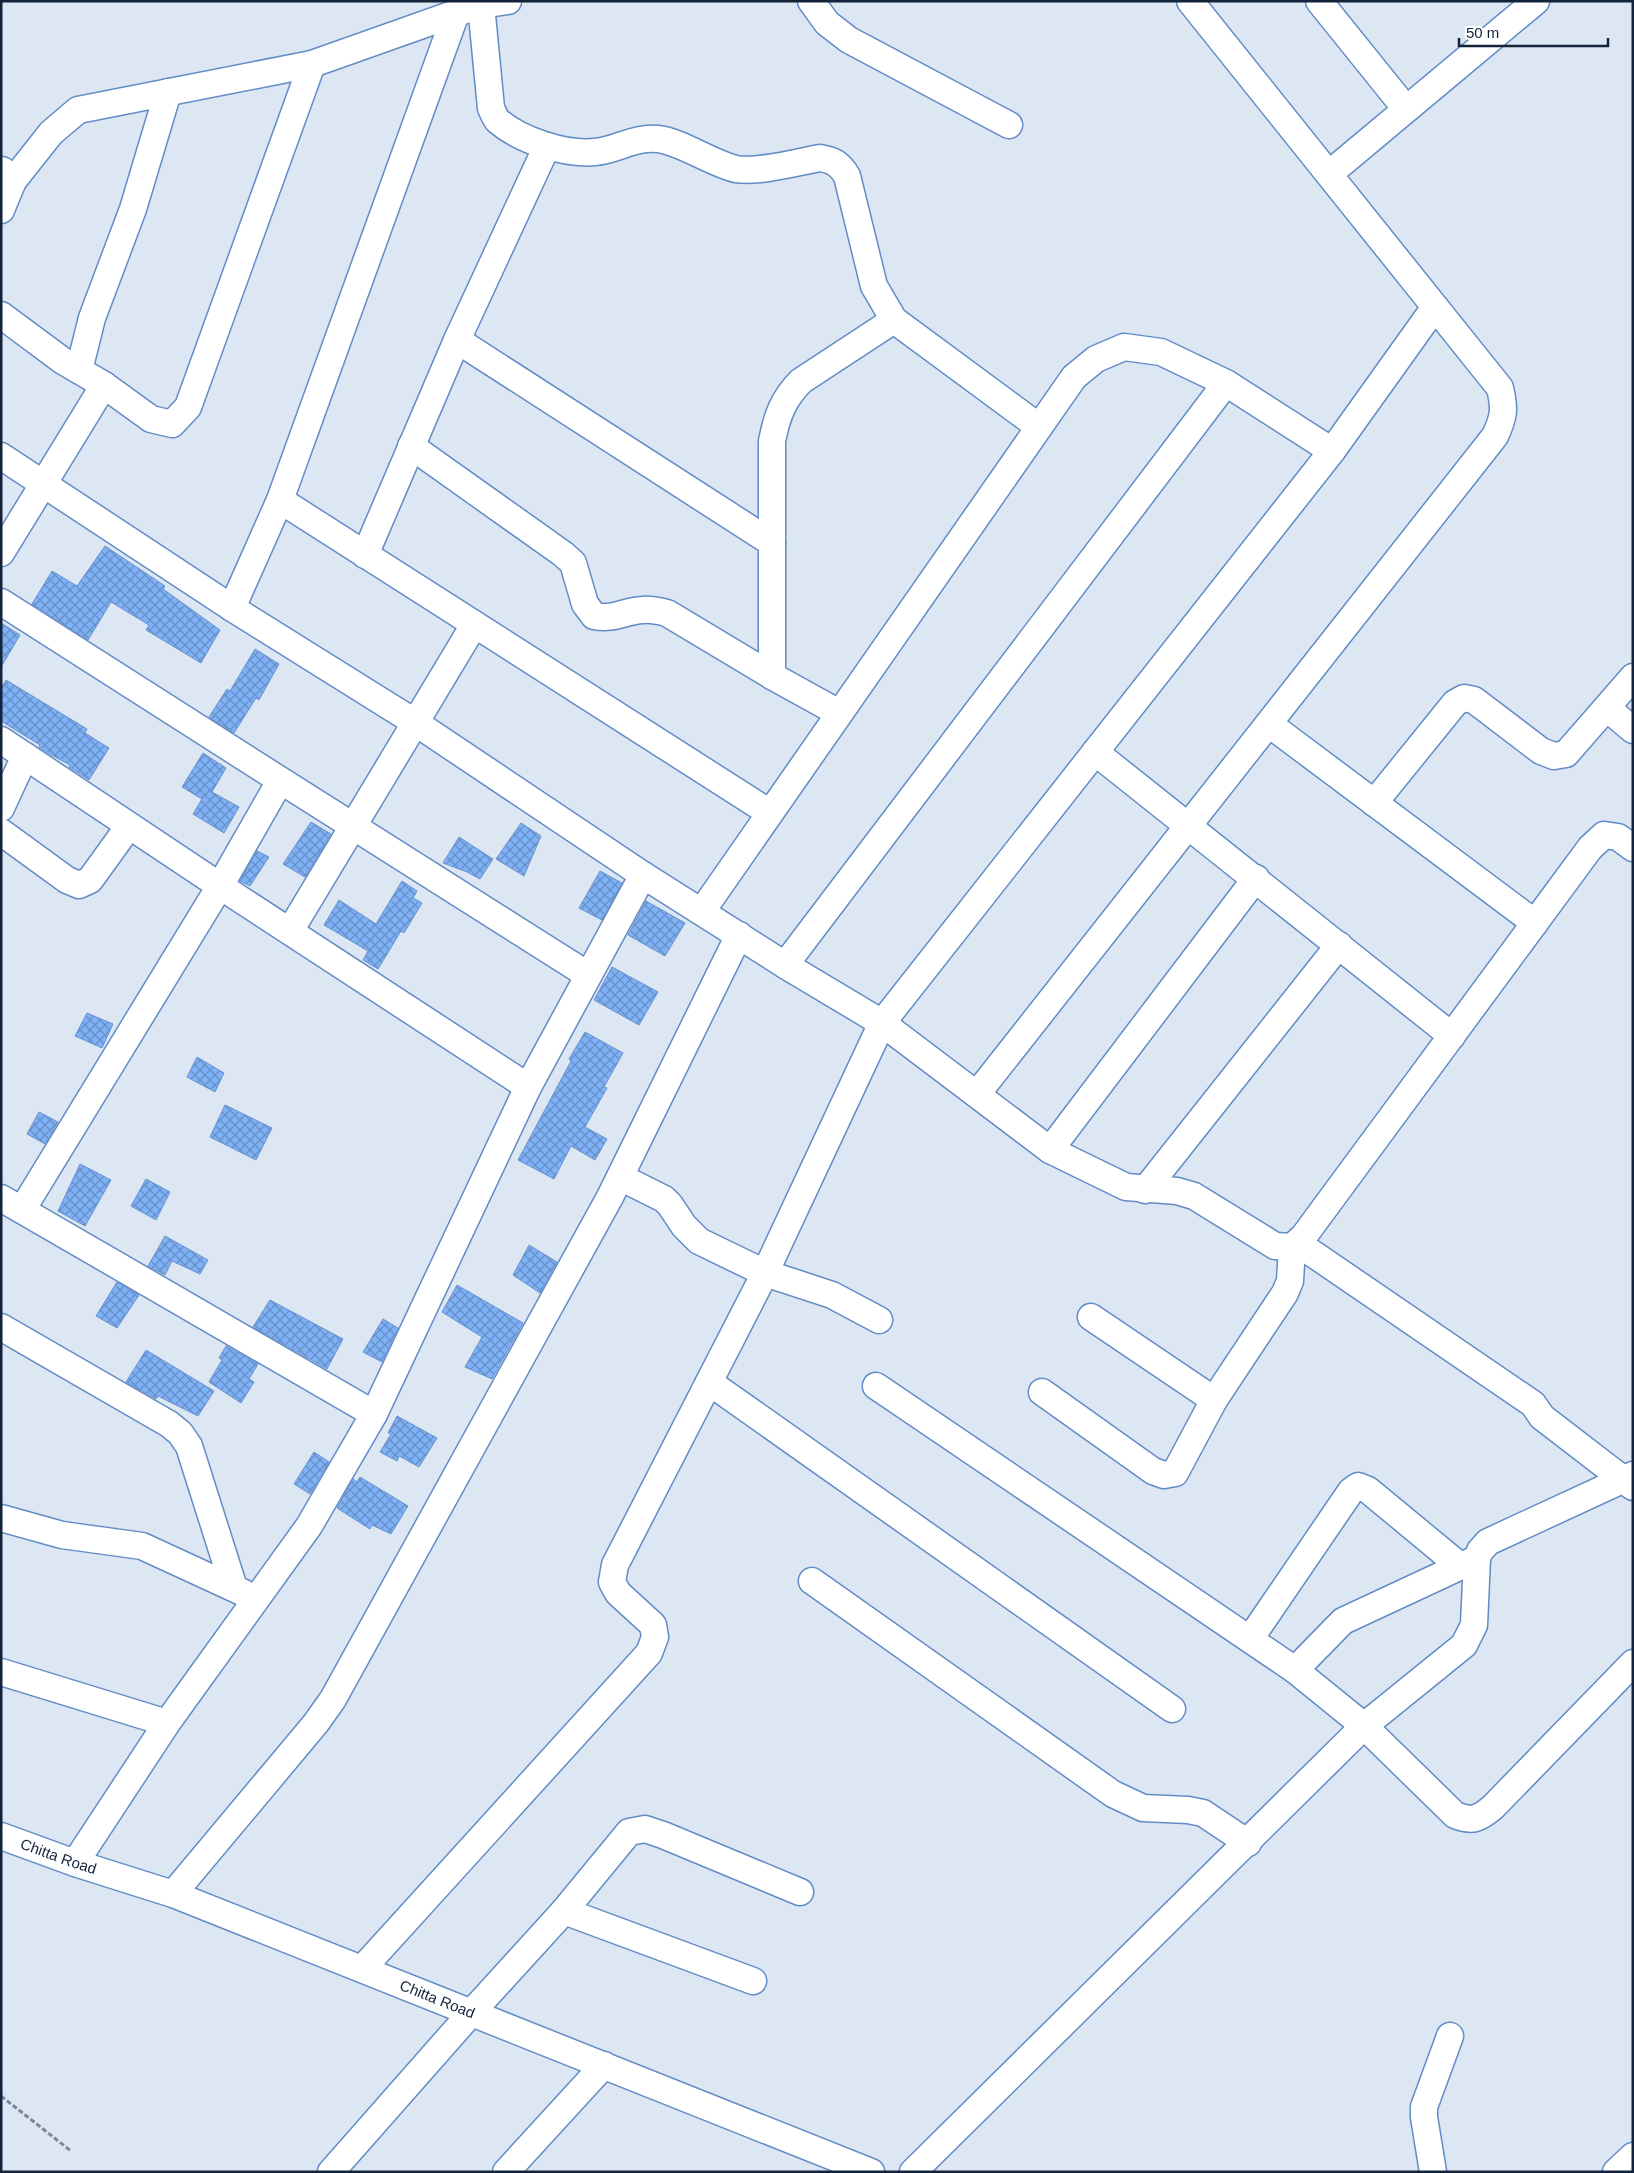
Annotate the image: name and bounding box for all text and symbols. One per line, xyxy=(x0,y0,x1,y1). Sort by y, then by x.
scale bar xyxy=(1459,15,1608,47)
text: 50 m xyxy=(1466,24,1499,41)
street label: Chitta Road xyxy=(18,1835,99,1877)
street label: Chitta Road xyxy=(397,1976,477,2021)

